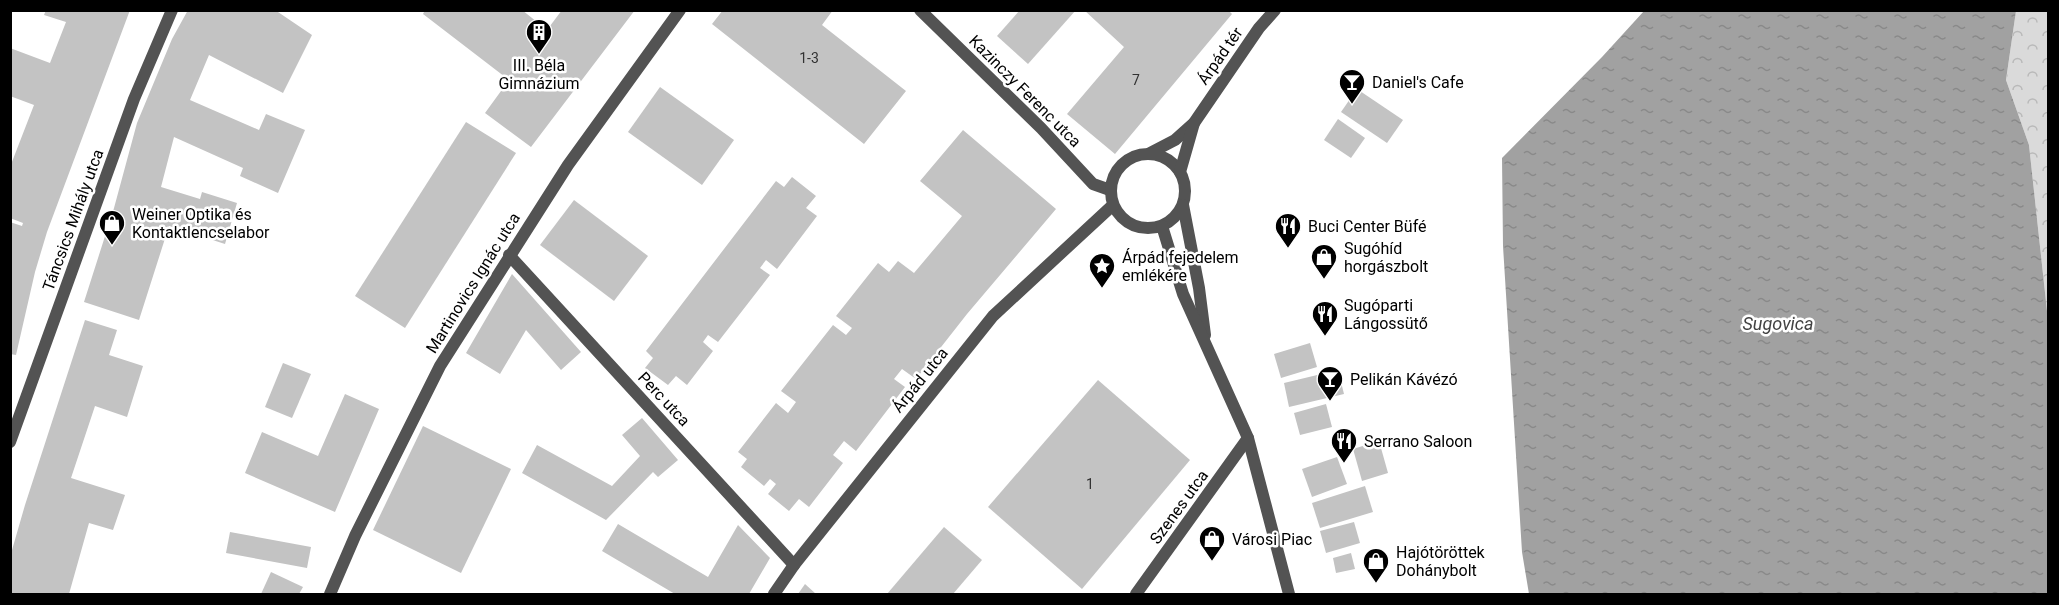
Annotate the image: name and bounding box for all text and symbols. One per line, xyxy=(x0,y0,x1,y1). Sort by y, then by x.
building icon: III. Béla Gimnázium xyxy=(524,17,554,55)
street label: Árpád tér xyxy=(1193,23,1247,88)
street label: Kazinczy Ferenc utca xyxy=(965,31,1085,151)
house number: 1-3 xyxy=(799,50,819,66)
place label: III. Béla Gimnázium xyxy=(498,56,580,93)
bar icon: Daniel's Cafe xyxy=(1337,67,1367,105)
house number: 7 xyxy=(1132,72,1140,88)
place label: Daniel's Cafe xyxy=(1372,73,1464,92)
street label: Táncsics Mihály utca xyxy=(39,147,107,293)
place label: Weiner Optika és Kontaktlencselabor xyxy=(132,205,270,242)
shop icon: Weiner Optika és Kontaktlencselabor xyxy=(97,208,127,246)
street label: Martinovics Ignác utca xyxy=(422,209,524,357)
restaurant icon: Buci Center Büfé xyxy=(1273,211,1303,249)
place label: Buci Center Büfé xyxy=(1308,217,1427,236)
place label: Sugóhíd horgászbolt xyxy=(1344,239,1428,276)
shop icon: Sugóhíd horgászbolt xyxy=(1309,242,1339,280)
place label: Árpád fejedelem emlékére xyxy=(1122,248,1239,285)
place icon: Árpád fejedelem emlékére xyxy=(1087,251,1117,289)
place label: Sugóparti Lángossütő xyxy=(1344,296,1428,333)
restaurant icon: Sugóparti Lángossütő xyxy=(1310,299,1340,337)
water label: Sugovica xyxy=(1743,313,1813,334)
street label: Árpád utca xyxy=(888,344,952,416)
bar icon: Pelikán Kávézó xyxy=(1315,364,1345,402)
street label: Perc utca xyxy=(634,368,694,430)
place label: Pelikán Kávézó xyxy=(1350,370,1458,389)
restaurant icon: Serrano Saloon xyxy=(1329,426,1359,464)
place label: Serrano Saloon xyxy=(1364,432,1472,451)
street label: Szenes utca xyxy=(1146,466,1212,548)
house number: 1 xyxy=(1086,476,1094,492)
shop icon: Városi Piac xyxy=(1197,524,1227,562)
place label: Városi Piac xyxy=(1232,530,1312,549)
place label: Hajótöröttek Dohánybolt xyxy=(1396,543,1486,580)
shop icon: Hajótöröttek Dohánybolt xyxy=(1361,546,1391,584)

